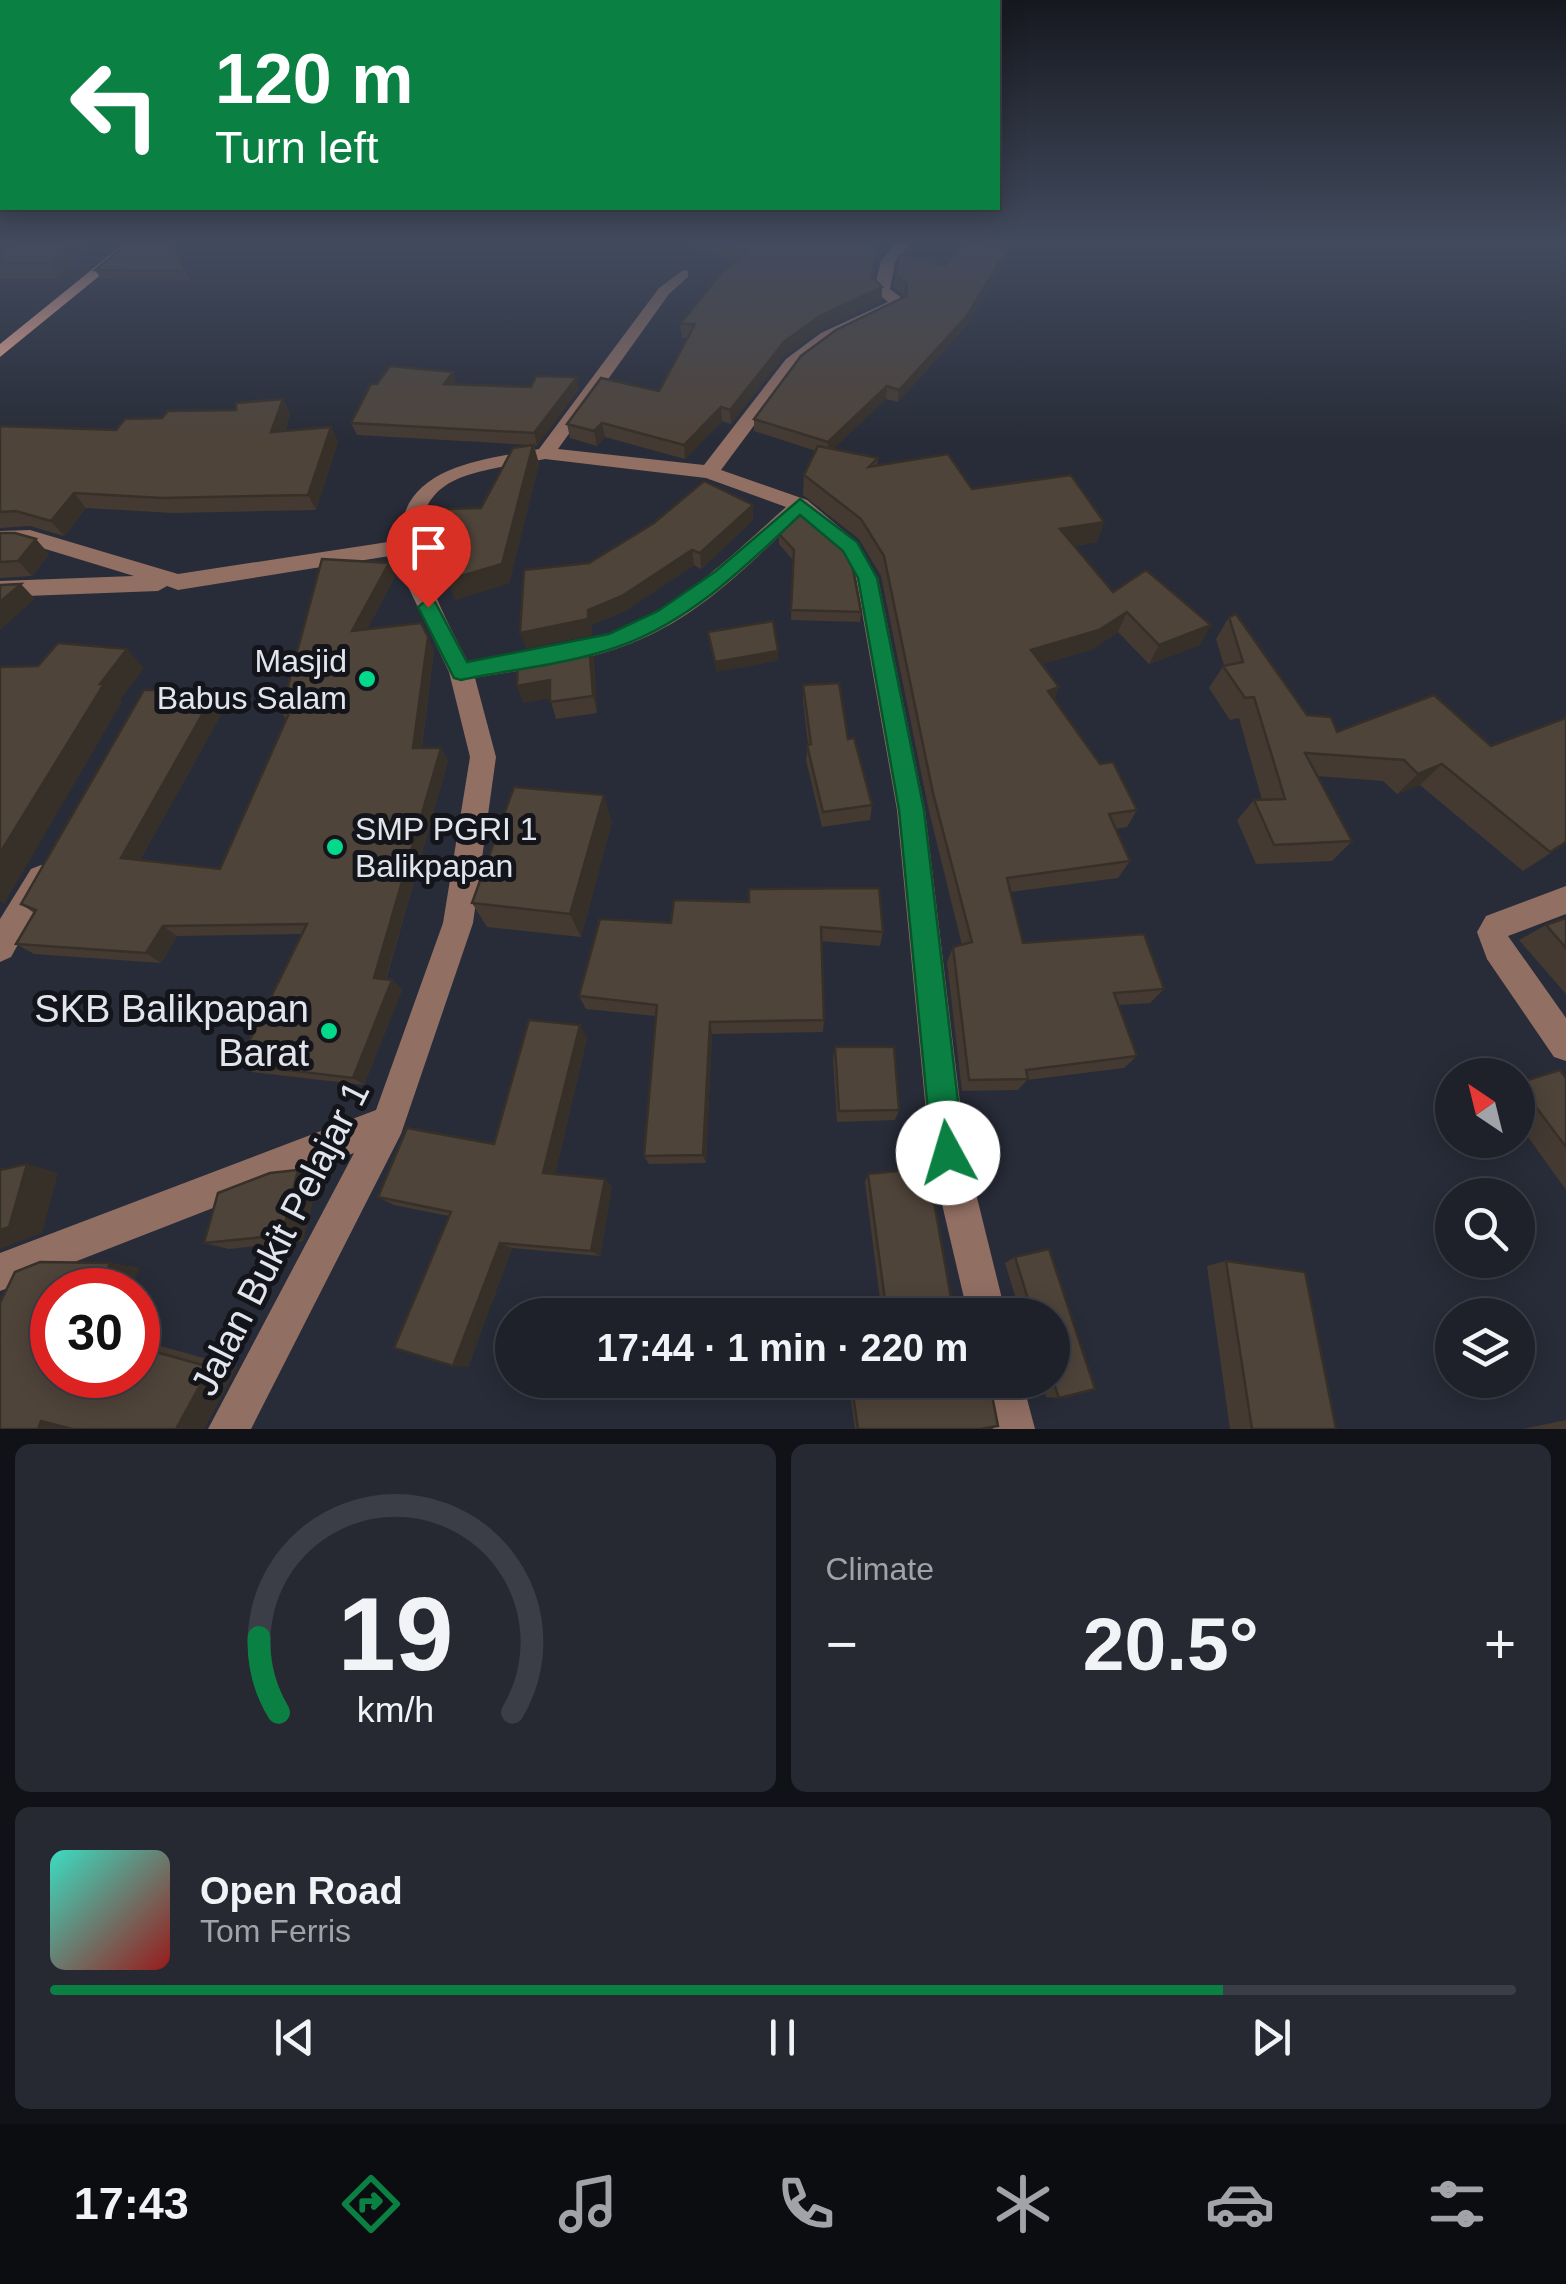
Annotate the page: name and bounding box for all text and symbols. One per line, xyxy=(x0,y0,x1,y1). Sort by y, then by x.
icon: left xyxy=(50,40,180,170)
text: 120 m xyxy=(215,40,413,118)
text: Turn left xyxy=(215,122,378,173)
pin xyxy=(386,505,471,608)
icon: arrive xyxy=(401,520,456,575)
place label: Masjid Babus Salam xyxy=(157,643,347,716)
marker: Masjid Babus Salam xyxy=(356,668,378,690)
place label: SMP PGRI 1 Balikpapan xyxy=(355,811,538,884)
marker: SMP PGRI 1 Balikpapan xyxy=(324,836,346,858)
place label: SKB Balikpapan Barat xyxy=(34,988,309,1074)
marker: SKB Balikpapan Barat xyxy=(318,1020,340,1042)
north arrow xyxy=(1435,1058,1535,1158)
map controls xyxy=(1435,1058,1535,1398)
street label: Jalan Bukit Pelajar 1 xyxy=(183,1074,377,1402)
position arrow xyxy=(896,1101,1000,1205)
button: search xyxy=(1435,1178,1535,1278)
speed limit sign: 30 xyxy=(30,1268,160,1398)
button: layers xyxy=(1435,1298,1535,1398)
text: 17:44 · 1 min · 220 m xyxy=(597,1327,968,1369)
text: Climate xyxy=(826,1551,934,1587)
text: 19 xyxy=(337,1576,453,1692)
text: 20.5° xyxy=(1083,1602,1259,1686)
text: − xyxy=(826,1613,858,1675)
text: + xyxy=(1484,1613,1516,1675)
text: km/h xyxy=(357,1690,434,1730)
text: Open Road xyxy=(200,1870,403,1912)
text: Tom Ferris xyxy=(200,1913,351,1949)
icon: previous xyxy=(267,2010,322,2065)
icon: pause xyxy=(755,2010,810,2065)
icon: next xyxy=(1244,2010,1299,2065)
icon: directions xyxy=(336,2169,406,2239)
icon: music xyxy=(553,2169,623,2239)
icon: phone xyxy=(771,2169,841,2239)
icon: climate xyxy=(988,2169,1058,2239)
icon: car xyxy=(1205,2169,1275,2239)
icon: filters xyxy=(1422,2169,1492,2239)
text: 17:43 xyxy=(74,2178,189,2229)

